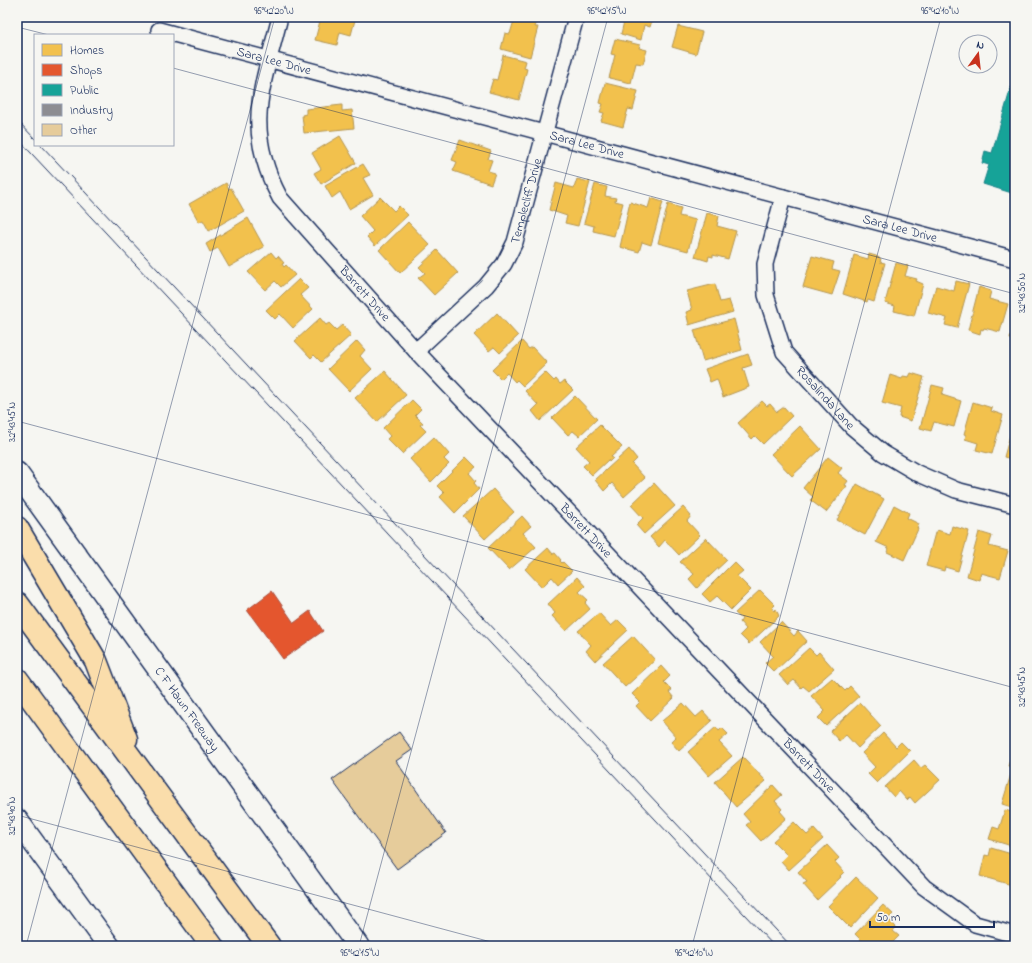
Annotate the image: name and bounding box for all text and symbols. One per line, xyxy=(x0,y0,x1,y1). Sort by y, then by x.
text: 96°42'20"W xyxy=(254,4,294,19)
text: 96°42'15"W xyxy=(587,4,627,19)
text: 96°42'10"W xyxy=(921,4,959,19)
legend xyxy=(34,34,174,146)
north arrow xyxy=(958,34,998,74)
text: N xyxy=(975,37,986,54)
text: Homes xyxy=(70,42,104,60)
street label: Sara Lee Drive xyxy=(235,42,314,80)
text: Shops xyxy=(70,62,102,80)
text: Public xyxy=(70,82,99,100)
text: Industry xyxy=(70,102,113,121)
text: Other xyxy=(70,122,97,140)
street label: Sara Lee Drive xyxy=(547,125,627,164)
street label: Templecliff Drive xyxy=(505,156,547,246)
street label: Sara Lee Drive xyxy=(860,209,940,247)
street label: Barrett Drive xyxy=(334,261,395,326)
text: 32°43'50"N xyxy=(1015,273,1030,313)
street label: Rosalinda Lane xyxy=(792,362,860,434)
text: 32°43'45"N xyxy=(5,402,20,442)
street label: Barrett Drive xyxy=(555,498,617,562)
street label: C F Hawn Freeway xyxy=(150,663,224,756)
text: 32°43'45"N xyxy=(1015,667,1030,707)
street label: Barrett Drive xyxy=(778,733,840,797)
text: 32°43'40"N xyxy=(5,796,20,835)
scale bar xyxy=(870,903,994,929)
text: 50 m xyxy=(876,909,900,927)
text: 96°42'15"W xyxy=(340,946,380,961)
text: 96°42'10"W xyxy=(675,946,713,961)

